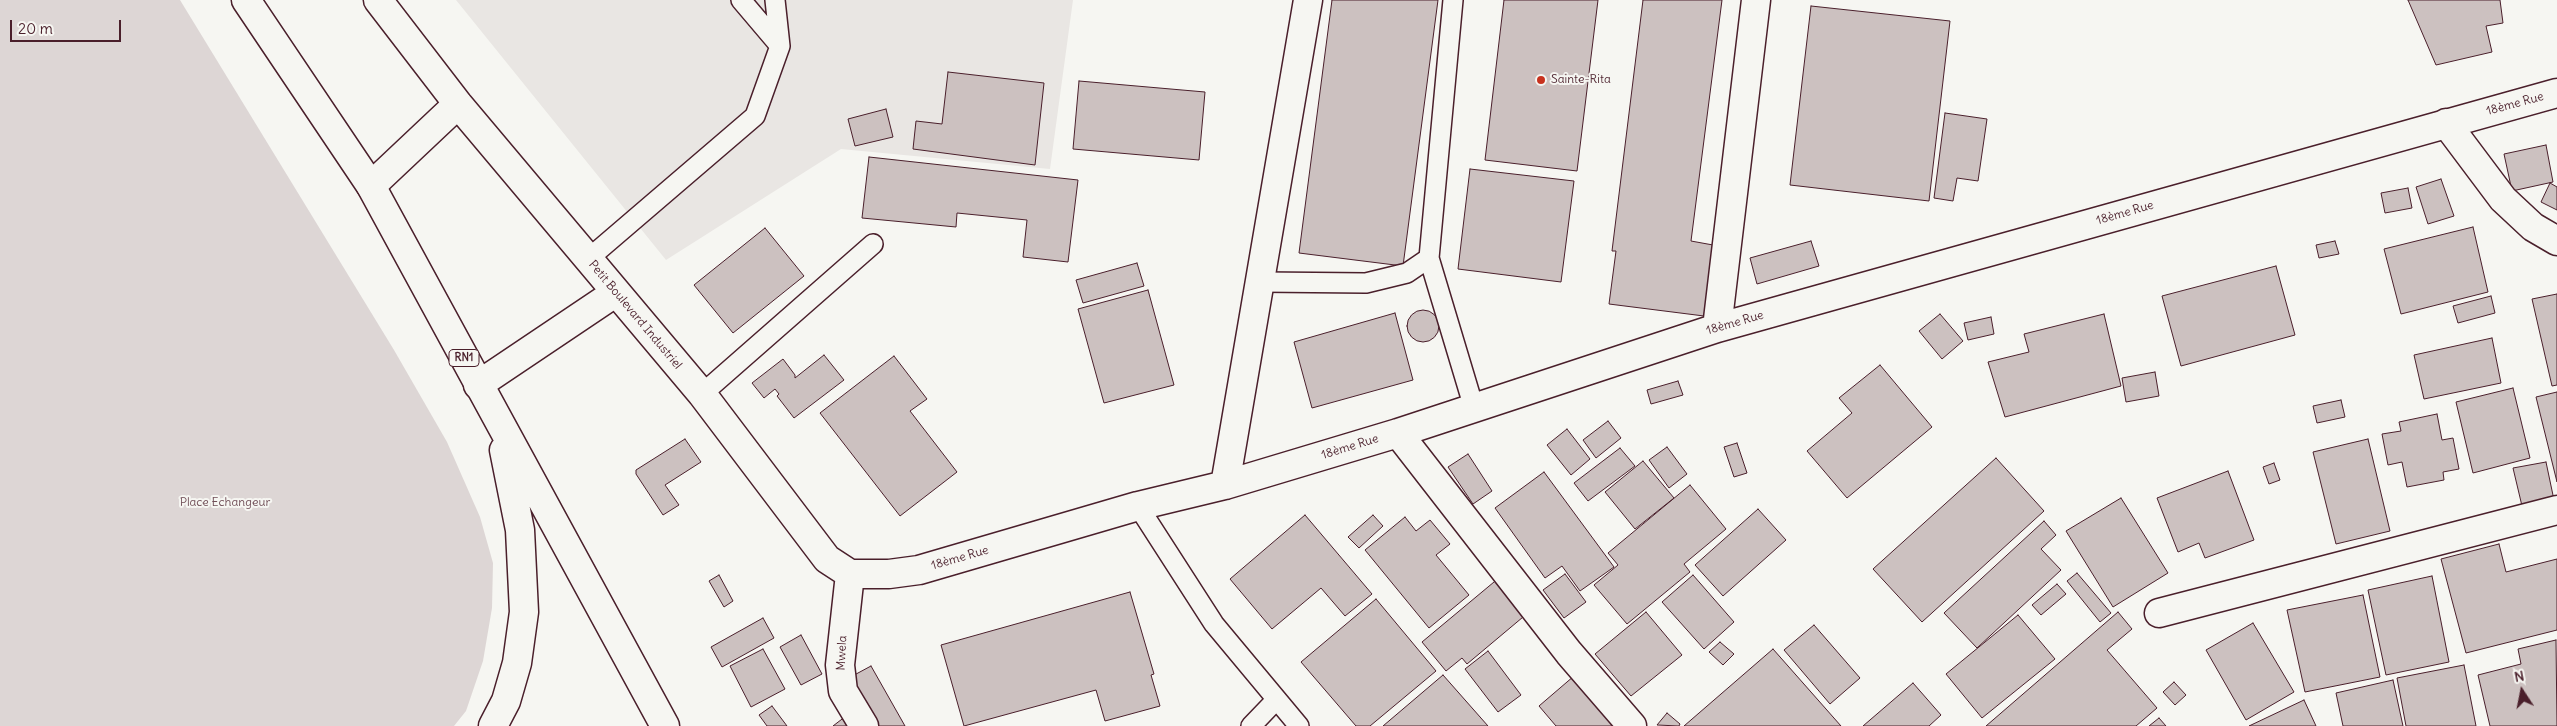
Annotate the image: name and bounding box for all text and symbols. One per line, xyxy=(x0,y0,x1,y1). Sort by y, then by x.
scale bar xyxy=(12,10,124,42)
text: 20 m xyxy=(18,19,53,38)
place label: Sainte-Rita xyxy=(1551,73,1611,87)
marker: Sainte-Rita xyxy=(1535,74,1547,86)
street label: 18ème Rue xyxy=(2485,89,2545,119)
street label: 18ème Rue xyxy=(2095,198,2155,228)
street label: Petit Boulevard Industriel xyxy=(585,258,685,372)
street label: 18ème Rue xyxy=(1705,308,1765,338)
road number: RN1 xyxy=(449,349,479,366)
street label: 18ème Rue xyxy=(1320,431,1380,463)
park label: Place Echangeur xyxy=(180,496,270,510)
street label: 18ème Rue xyxy=(930,543,990,573)
street label: Mwela xyxy=(834,635,850,671)
north arrow xyxy=(2497,666,2547,716)
text: N xyxy=(2513,667,2526,686)

